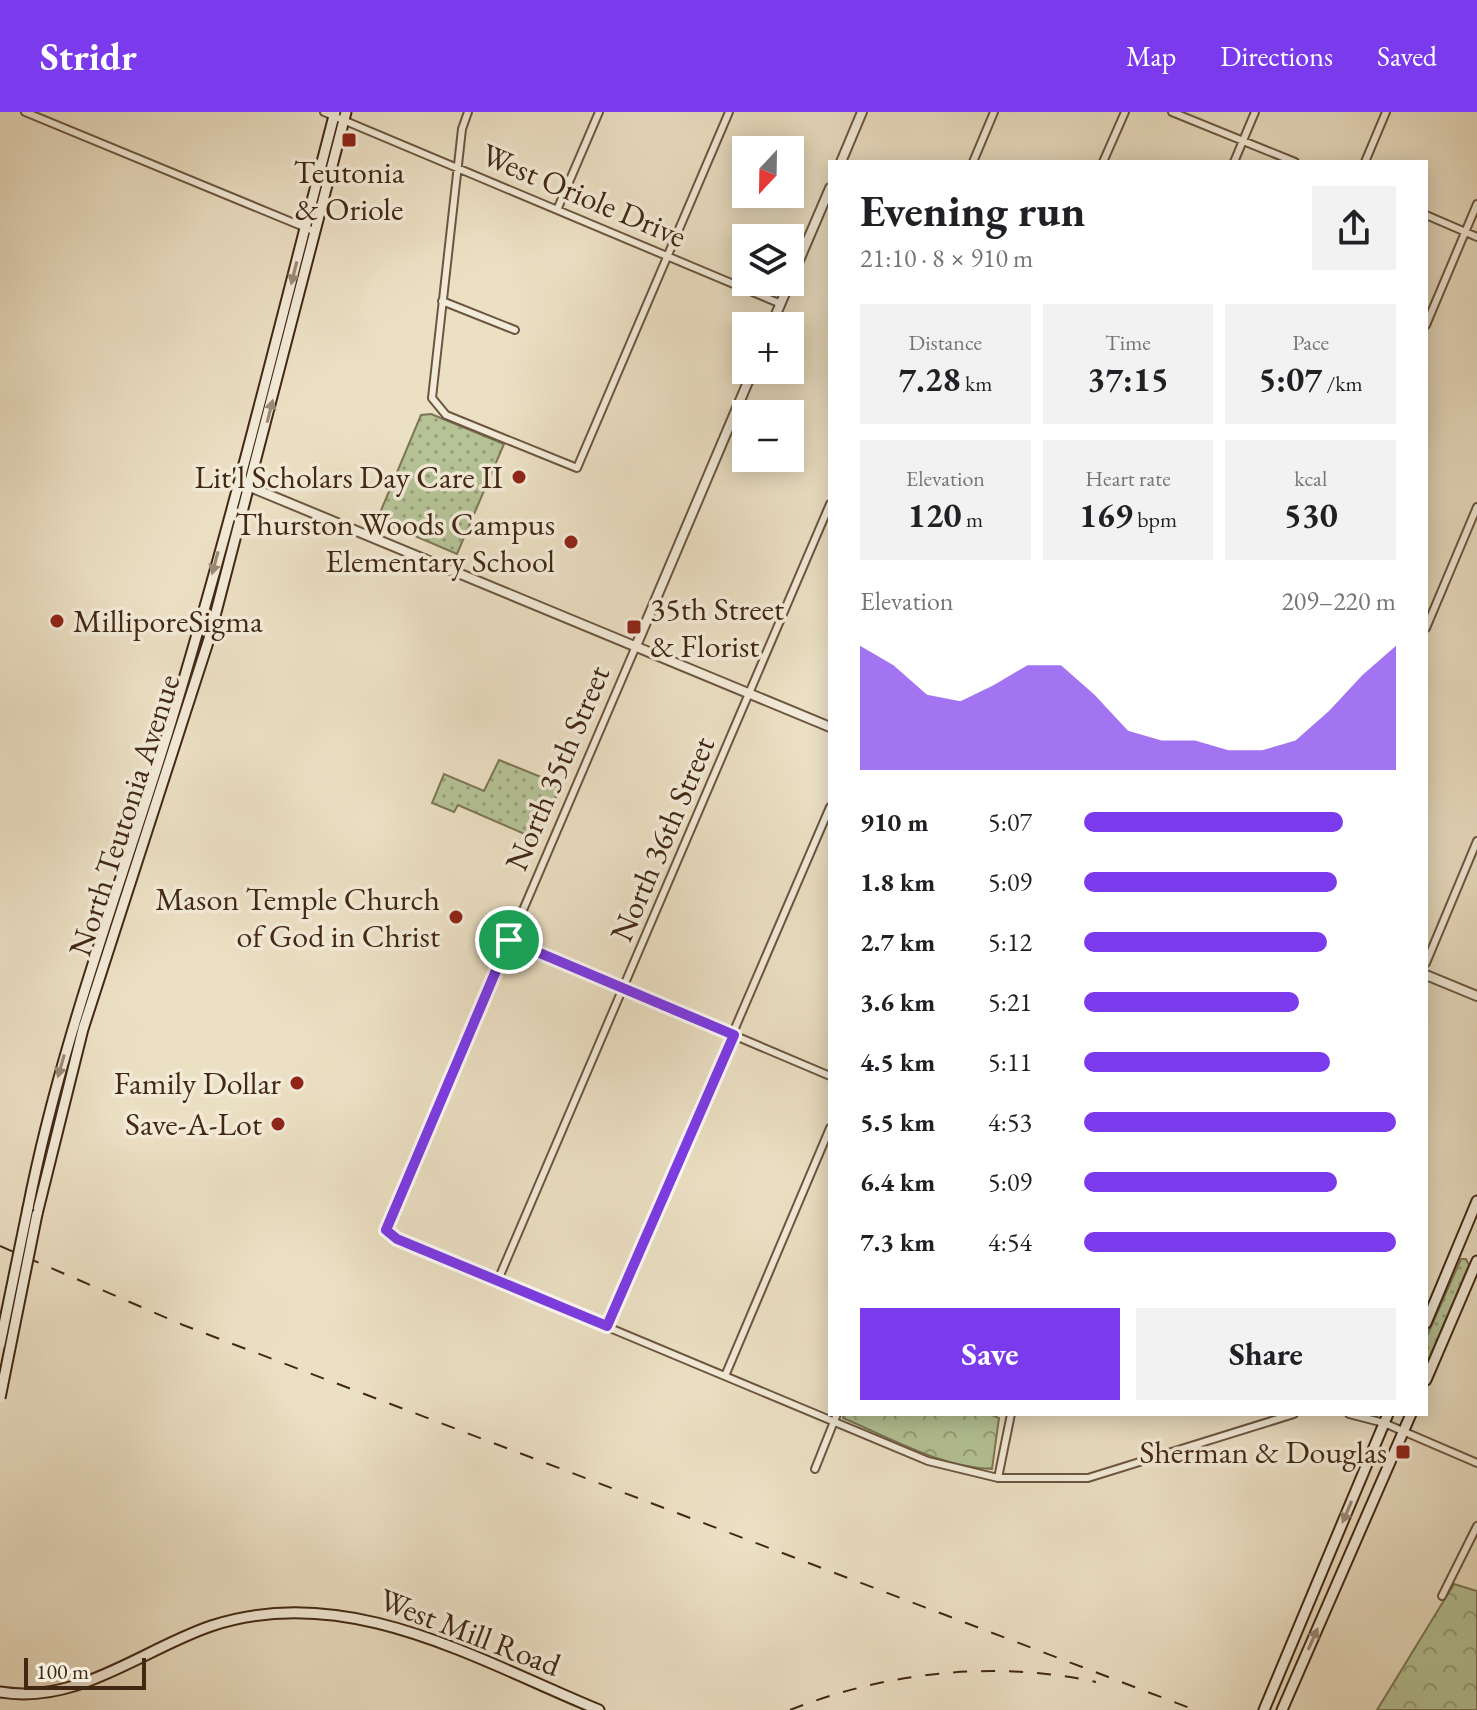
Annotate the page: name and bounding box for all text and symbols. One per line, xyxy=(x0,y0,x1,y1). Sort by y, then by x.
text: Stridr xyxy=(40,32,137,81)
text: Map xyxy=(1126,38,1176,74)
text: Directions xyxy=(1220,38,1333,74)
text: Saved xyxy=(1377,38,1437,74)
marker: Teutonia & Oriole xyxy=(340,131,358,149)
street label: West Oriole Drive xyxy=(475,133,693,257)
north arrow xyxy=(732,136,804,208)
map controls xyxy=(732,136,804,472)
place label: Teutonia & Oriole xyxy=(294,151,405,230)
text: Evening run xyxy=(860,182,1085,239)
button: share xyxy=(1312,186,1396,270)
button: layers xyxy=(732,224,804,296)
text: 21:10 · 8 × 910 m xyxy=(860,241,1033,275)
one-way arrow xyxy=(287,261,299,286)
button: + xyxy=(732,312,804,384)
text: Distance xyxy=(909,328,982,357)
text: Time xyxy=(1105,328,1151,357)
text: Pace xyxy=(1292,328,1329,357)
text: 7.28 xyxy=(898,357,961,401)
text: 37:15 xyxy=(1087,357,1169,401)
text: 5:07 xyxy=(1259,357,1322,401)
text: km xyxy=(961,369,992,398)
text: /km xyxy=(1322,369,1363,398)
one-way arrow xyxy=(264,398,277,423)
button: − xyxy=(732,400,804,472)
place label: Lit'l Scholars Day Care II xyxy=(195,456,503,498)
text: Elevation xyxy=(906,464,985,493)
text: Heart rate xyxy=(1085,464,1171,493)
text: kcal xyxy=(1294,464,1327,493)
marker: Lit'l Scholars Day Care II xyxy=(510,468,528,486)
text: 120 xyxy=(908,493,962,537)
text: 169 xyxy=(1079,493,1133,537)
text: 530 xyxy=(1284,493,1338,537)
place label: Thurston Woods Campus Elementary School xyxy=(235,503,555,582)
text: m xyxy=(962,505,983,534)
text: bpm xyxy=(1133,505,1177,534)
marker: Thurston Woods Campus Elementary School xyxy=(562,533,580,551)
one-way arrow xyxy=(209,550,221,575)
text: Elevation xyxy=(860,584,954,618)
text: 209–220 m xyxy=(1281,584,1396,618)
place label: 35th Street & Florist xyxy=(650,588,784,667)
place label: MilliporeSigma xyxy=(73,600,263,642)
marker: MilliporeSigma xyxy=(48,612,66,630)
marker: 35th Street & Florist xyxy=(625,618,643,636)
street label: North 35th Street xyxy=(495,659,619,877)
street label: North Teutonia Avenue xyxy=(59,669,189,961)
street label: North 36th Street xyxy=(600,730,724,948)
text: 910 m xyxy=(860,805,928,839)
text: 5:07 xyxy=(988,805,1032,839)
text: 1.8 km xyxy=(860,865,935,899)
text: 5:09 xyxy=(988,865,1032,899)
place label: Mason Temple Church of God in Christ xyxy=(155,878,440,957)
pin xyxy=(475,906,543,974)
marker: Mason Temple Church of God in Christ xyxy=(447,908,465,926)
icon: arrive xyxy=(487,918,531,962)
text: 2.7 km xyxy=(860,925,935,959)
text: 5:12 xyxy=(988,925,1032,959)
text: 3.6 km xyxy=(860,985,935,1019)
text: 5:21 xyxy=(988,985,1032,1019)
text: 4.5 km xyxy=(860,1045,935,1079)
text: 5:11 xyxy=(988,1045,1032,1079)
one-way arrow xyxy=(54,1055,67,1079)
place label: Family Dollar xyxy=(114,1062,281,1104)
marker: Family Dollar xyxy=(288,1074,306,1092)
place label: Save-A-Lot xyxy=(125,1103,262,1145)
text: 5.5 km xyxy=(860,1105,935,1139)
text: 4:53 xyxy=(988,1105,1032,1139)
marker: Save-A-Lot xyxy=(269,1115,287,1133)
text: 6.4 km xyxy=(860,1165,935,1199)
text: 5:09 xyxy=(988,1165,1032,1199)
text: 7.3 km xyxy=(860,1225,935,1259)
text: 4:54 xyxy=(988,1225,1032,1259)
button: Save xyxy=(860,1308,1120,1400)
button: Share xyxy=(1136,1308,1396,1400)
place label: Sherman & Douglas xyxy=(1139,1431,1387,1473)
marker: Sherman & Douglas xyxy=(1394,1443,1412,1461)
one-way arrow xyxy=(1341,1500,1354,1524)
street label: West Mill Road xyxy=(373,1578,567,1686)
one-way arrow xyxy=(1306,1627,1320,1650)
scale bar xyxy=(24,1654,146,1690)
text: 100 m xyxy=(36,1657,89,1686)

